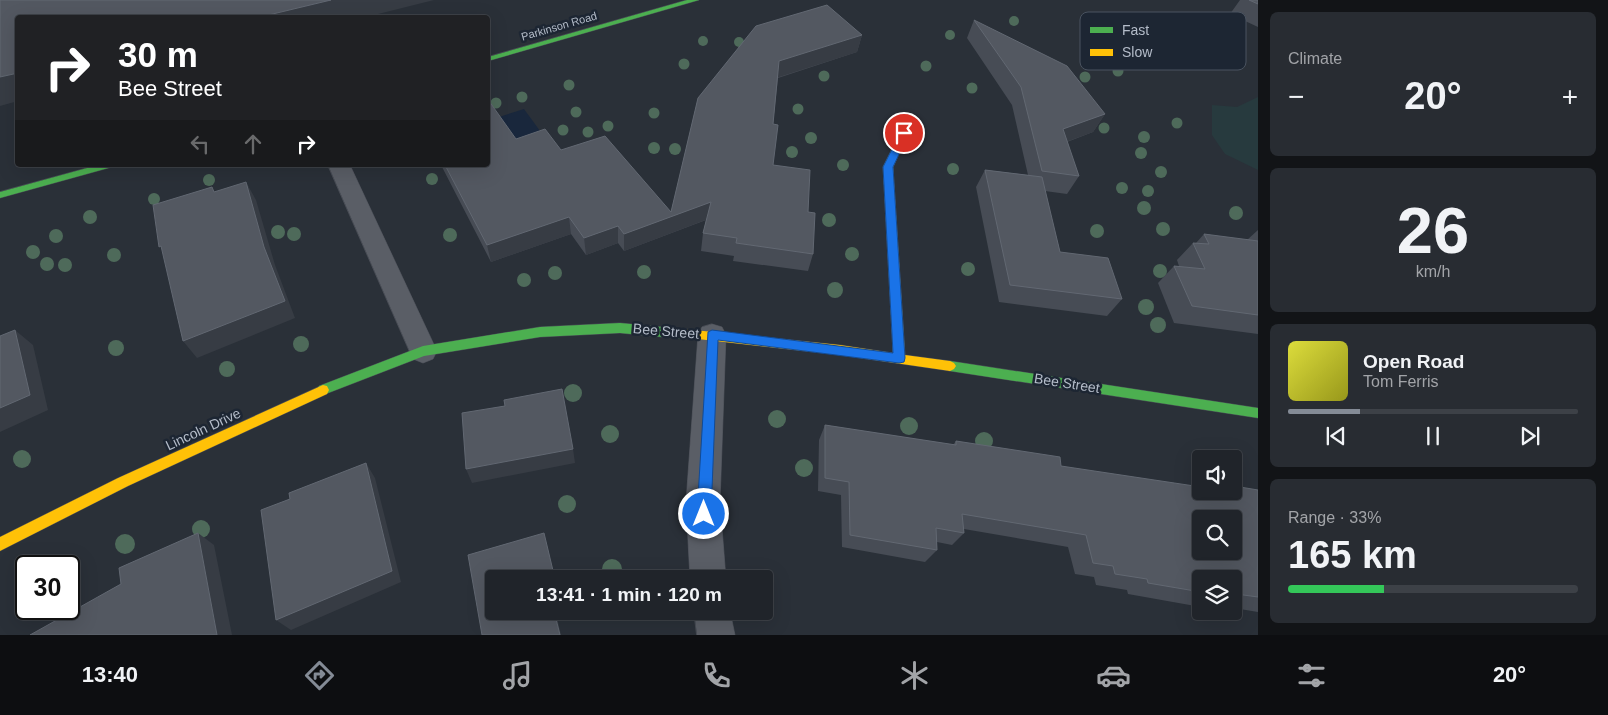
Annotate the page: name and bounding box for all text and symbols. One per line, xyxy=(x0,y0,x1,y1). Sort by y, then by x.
street label: Parkinson Road xyxy=(520,9,598,43)
legend xyxy=(1080,12,1246,70)
text: Fast xyxy=(1122,22,1149,38)
icon: right xyxy=(35,35,100,100)
text: 30 m xyxy=(118,35,198,74)
text: Slow xyxy=(1122,44,1153,60)
text: Climate xyxy=(1288,50,1342,67)
text: 20° xyxy=(1404,75,1462,117)
text: Bee Street xyxy=(118,76,222,101)
text: − xyxy=(1288,81,1304,112)
text: + xyxy=(1562,81,1578,112)
pin xyxy=(883,112,925,154)
icon: arrive xyxy=(890,119,918,147)
icon: left xyxy=(186,130,214,158)
icon: ahead xyxy=(239,130,267,158)
icon: right xyxy=(292,130,320,158)
text: 26 xyxy=(1397,194,1469,267)
text: km/h xyxy=(1416,263,1450,280)
street label: Bee Street xyxy=(632,320,700,342)
text: Open Road xyxy=(1363,351,1464,372)
street label: Bee Street xyxy=(1033,370,1101,396)
text: Tom Ferris xyxy=(1363,373,1439,390)
street label: Lincoln Drive xyxy=(163,405,243,453)
icon: previous xyxy=(1322,422,1350,450)
icon: pause xyxy=(1419,422,1447,450)
icon: next xyxy=(1516,422,1544,450)
map controls xyxy=(1192,450,1242,620)
button: sound xyxy=(1192,450,1242,500)
position arrow xyxy=(677,487,729,539)
text: Range · 33% xyxy=(1288,509,1381,526)
button: search xyxy=(1192,510,1242,560)
text: 165 km xyxy=(1288,534,1417,576)
speed limit sign: 30 xyxy=(15,555,80,620)
button: layers xyxy=(1192,570,1242,620)
text: 13:41 · 1 min · 120 m xyxy=(536,584,722,605)
icon: directions xyxy=(302,658,337,693)
icon: music xyxy=(500,658,535,693)
icon: phone xyxy=(699,658,734,693)
icon: climate xyxy=(897,658,932,693)
icon: car xyxy=(1096,658,1131,693)
icon: filters xyxy=(1294,658,1329,693)
text: 13:40 xyxy=(82,662,138,687)
text: 20° xyxy=(1493,662,1526,687)

